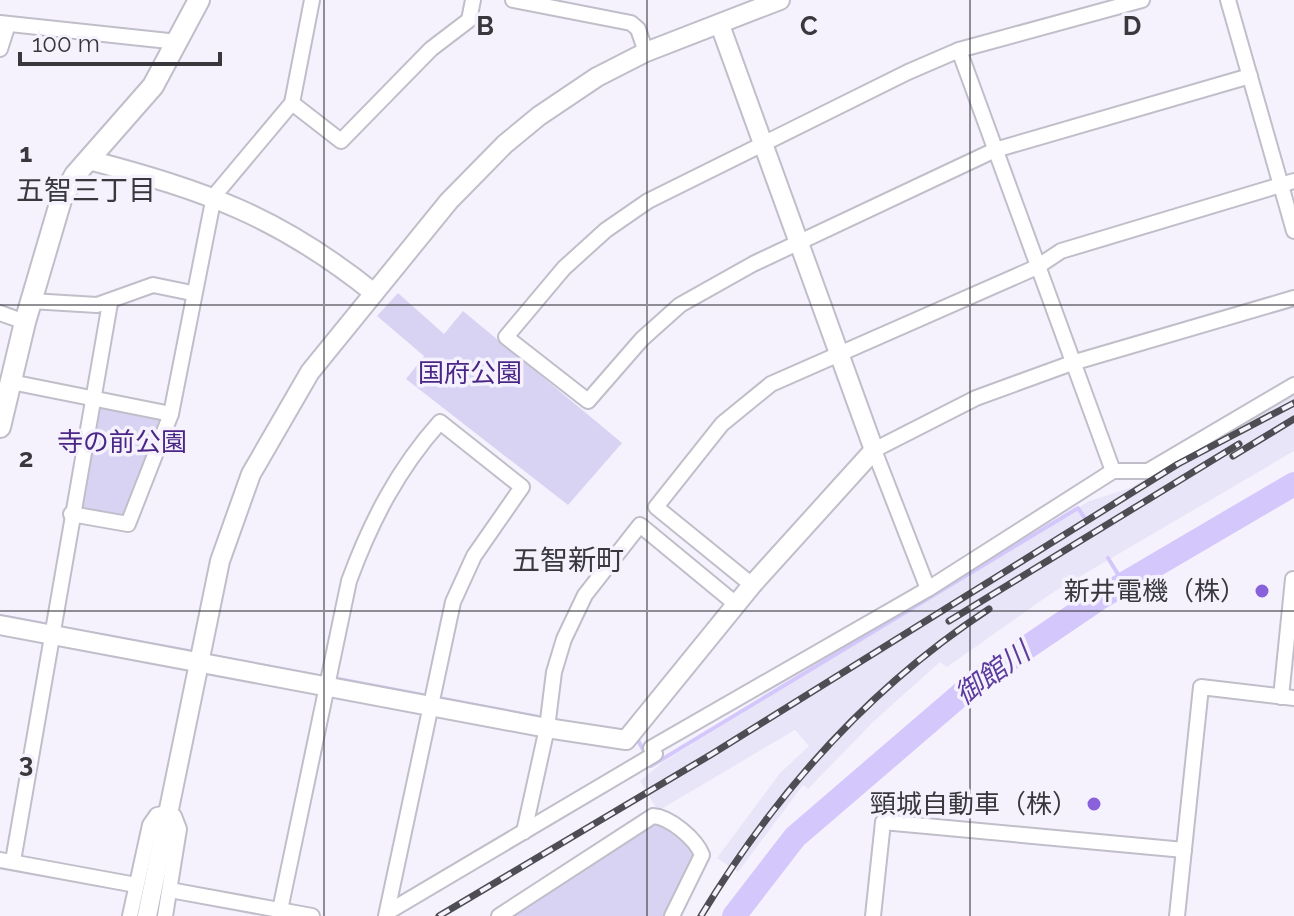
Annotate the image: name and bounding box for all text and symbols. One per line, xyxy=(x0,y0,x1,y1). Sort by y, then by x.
text: B xyxy=(476,11,494,41)
text: C xyxy=(800,11,818,41)
text: D xyxy=(1123,11,1141,41)
scale bar xyxy=(20,16,220,66)
text: 100 m xyxy=(32,29,100,58)
text: 1 xyxy=(20,138,33,168)
district label: 五智三丁目 xyxy=(16,174,156,207)
park label: 国府公園 xyxy=(418,358,522,388)
park label: 寺の前公園 xyxy=(57,427,187,457)
text: 2 xyxy=(19,443,33,473)
district label: 五智新町 xyxy=(512,544,624,577)
place label: 新井電機（株） xyxy=(1064,576,1246,606)
marker: 新井電機（株） xyxy=(1253,582,1271,600)
water label: 御館川 xyxy=(949,634,1038,711)
text: 3 xyxy=(19,748,33,778)
place label: 頸城自動車（株） xyxy=(870,789,1078,819)
marker: 頸城自動車（株） xyxy=(1085,795,1103,813)

